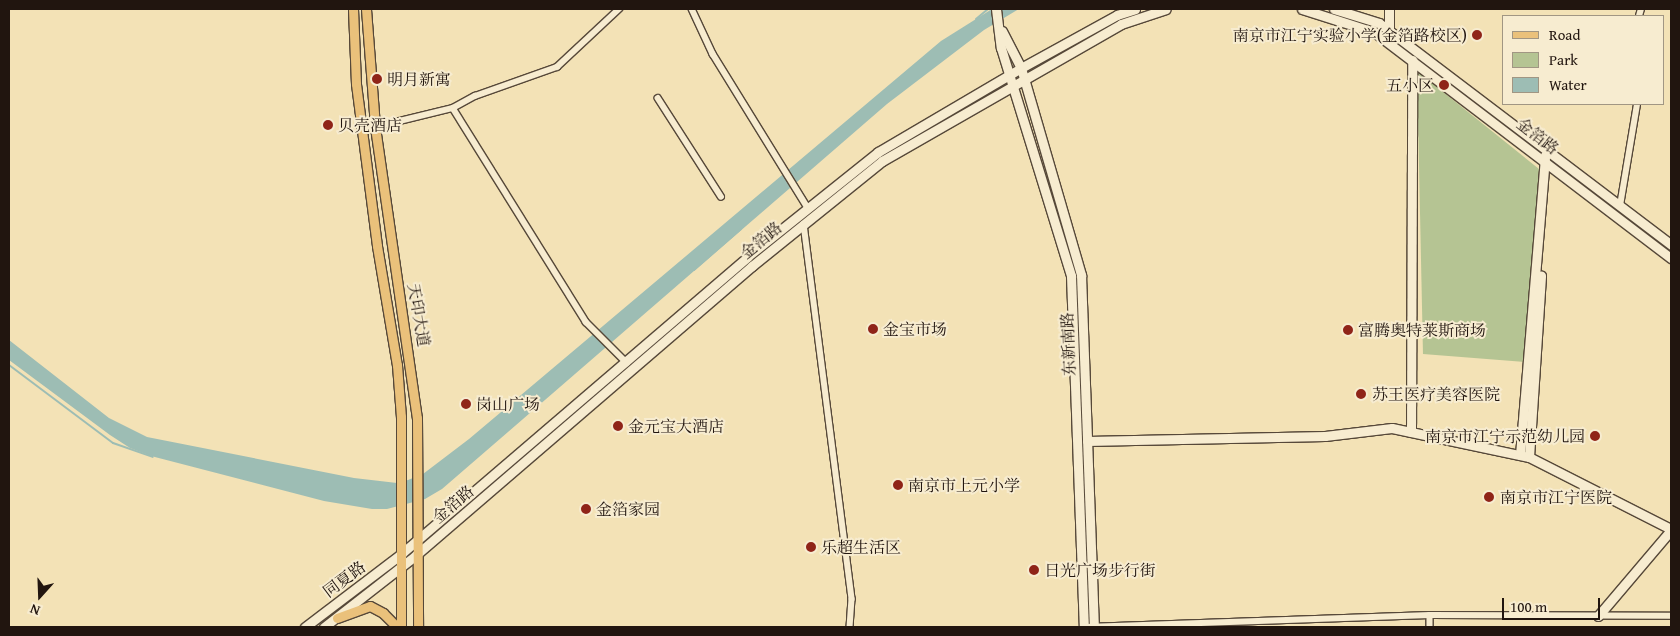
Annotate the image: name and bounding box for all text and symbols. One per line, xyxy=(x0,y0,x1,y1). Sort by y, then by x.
legend xyxy=(1502,15,1665,105)
text: Road xyxy=(1549,24,1580,45)
place label: 南京市江宁实验小学(金箔路校区) xyxy=(1233,25,1467,45)
marker: 南京市江宁实验小学(金箔路校区) xyxy=(1471,29,1483,41)
text: Park xyxy=(1549,49,1578,70)
place label: 明月新寓 xyxy=(387,69,451,89)
marker: 明月新寓 xyxy=(371,73,383,85)
text: Water xyxy=(1549,74,1587,95)
place label: 五小区 xyxy=(1386,75,1434,95)
marker: 五小区 xyxy=(1438,79,1450,91)
street label: 金箔路 xyxy=(1513,114,1563,158)
place label: 贝壳酒店 xyxy=(338,115,402,135)
marker: 贝壳酒店 xyxy=(322,119,334,131)
street label: 金箔路 xyxy=(736,217,786,263)
street label: 天印大道 xyxy=(404,282,434,348)
street label: 东新南路 xyxy=(1057,312,1079,376)
place label: 金宝市场 xyxy=(883,319,947,339)
place label: 富腾奥特莱斯商场 xyxy=(1358,320,1486,340)
marker: 金宝市场 xyxy=(867,323,879,335)
marker: 富腾奥特莱斯商场 xyxy=(1342,324,1354,336)
place label: 苏王医疗美容医院 xyxy=(1372,384,1500,404)
marker: 苏王医疗美容医院 xyxy=(1354,387,1368,401)
place label: 岗山广场 xyxy=(476,394,540,414)
marker: 岗山广场 xyxy=(460,398,472,410)
place label: 金元宝大酒店 xyxy=(628,416,724,436)
marker: 金元宝大酒店 xyxy=(612,420,624,432)
place label: 南京市江宁示范幼儿园 xyxy=(1425,426,1585,446)
marker: 南京市江宁示范幼儿园 xyxy=(1589,430,1601,442)
place label: 南京市上元小学 xyxy=(908,475,1020,495)
marker: 南京市上元小学 xyxy=(892,479,904,491)
street label: 金箔路 xyxy=(428,481,478,527)
place label: 南京市江宁医院 xyxy=(1500,487,1612,507)
marker: 南京市江宁医院 xyxy=(1482,490,1496,504)
place label: 金箔家园 xyxy=(596,499,660,519)
marker: 金箔家园 xyxy=(580,503,592,515)
place label: 乐超生活区 xyxy=(821,537,901,557)
marker: 乐超生活区 xyxy=(805,541,817,553)
street label: 同夏路 xyxy=(319,557,369,601)
place label: 日光广场步行街 xyxy=(1044,560,1156,580)
marker: 日光广场步行街 xyxy=(1028,564,1040,576)
north arrow xyxy=(15,571,65,621)
scale bar xyxy=(1505,588,1602,620)
text: 100 m xyxy=(1510,596,1547,617)
text: N xyxy=(27,599,43,621)

